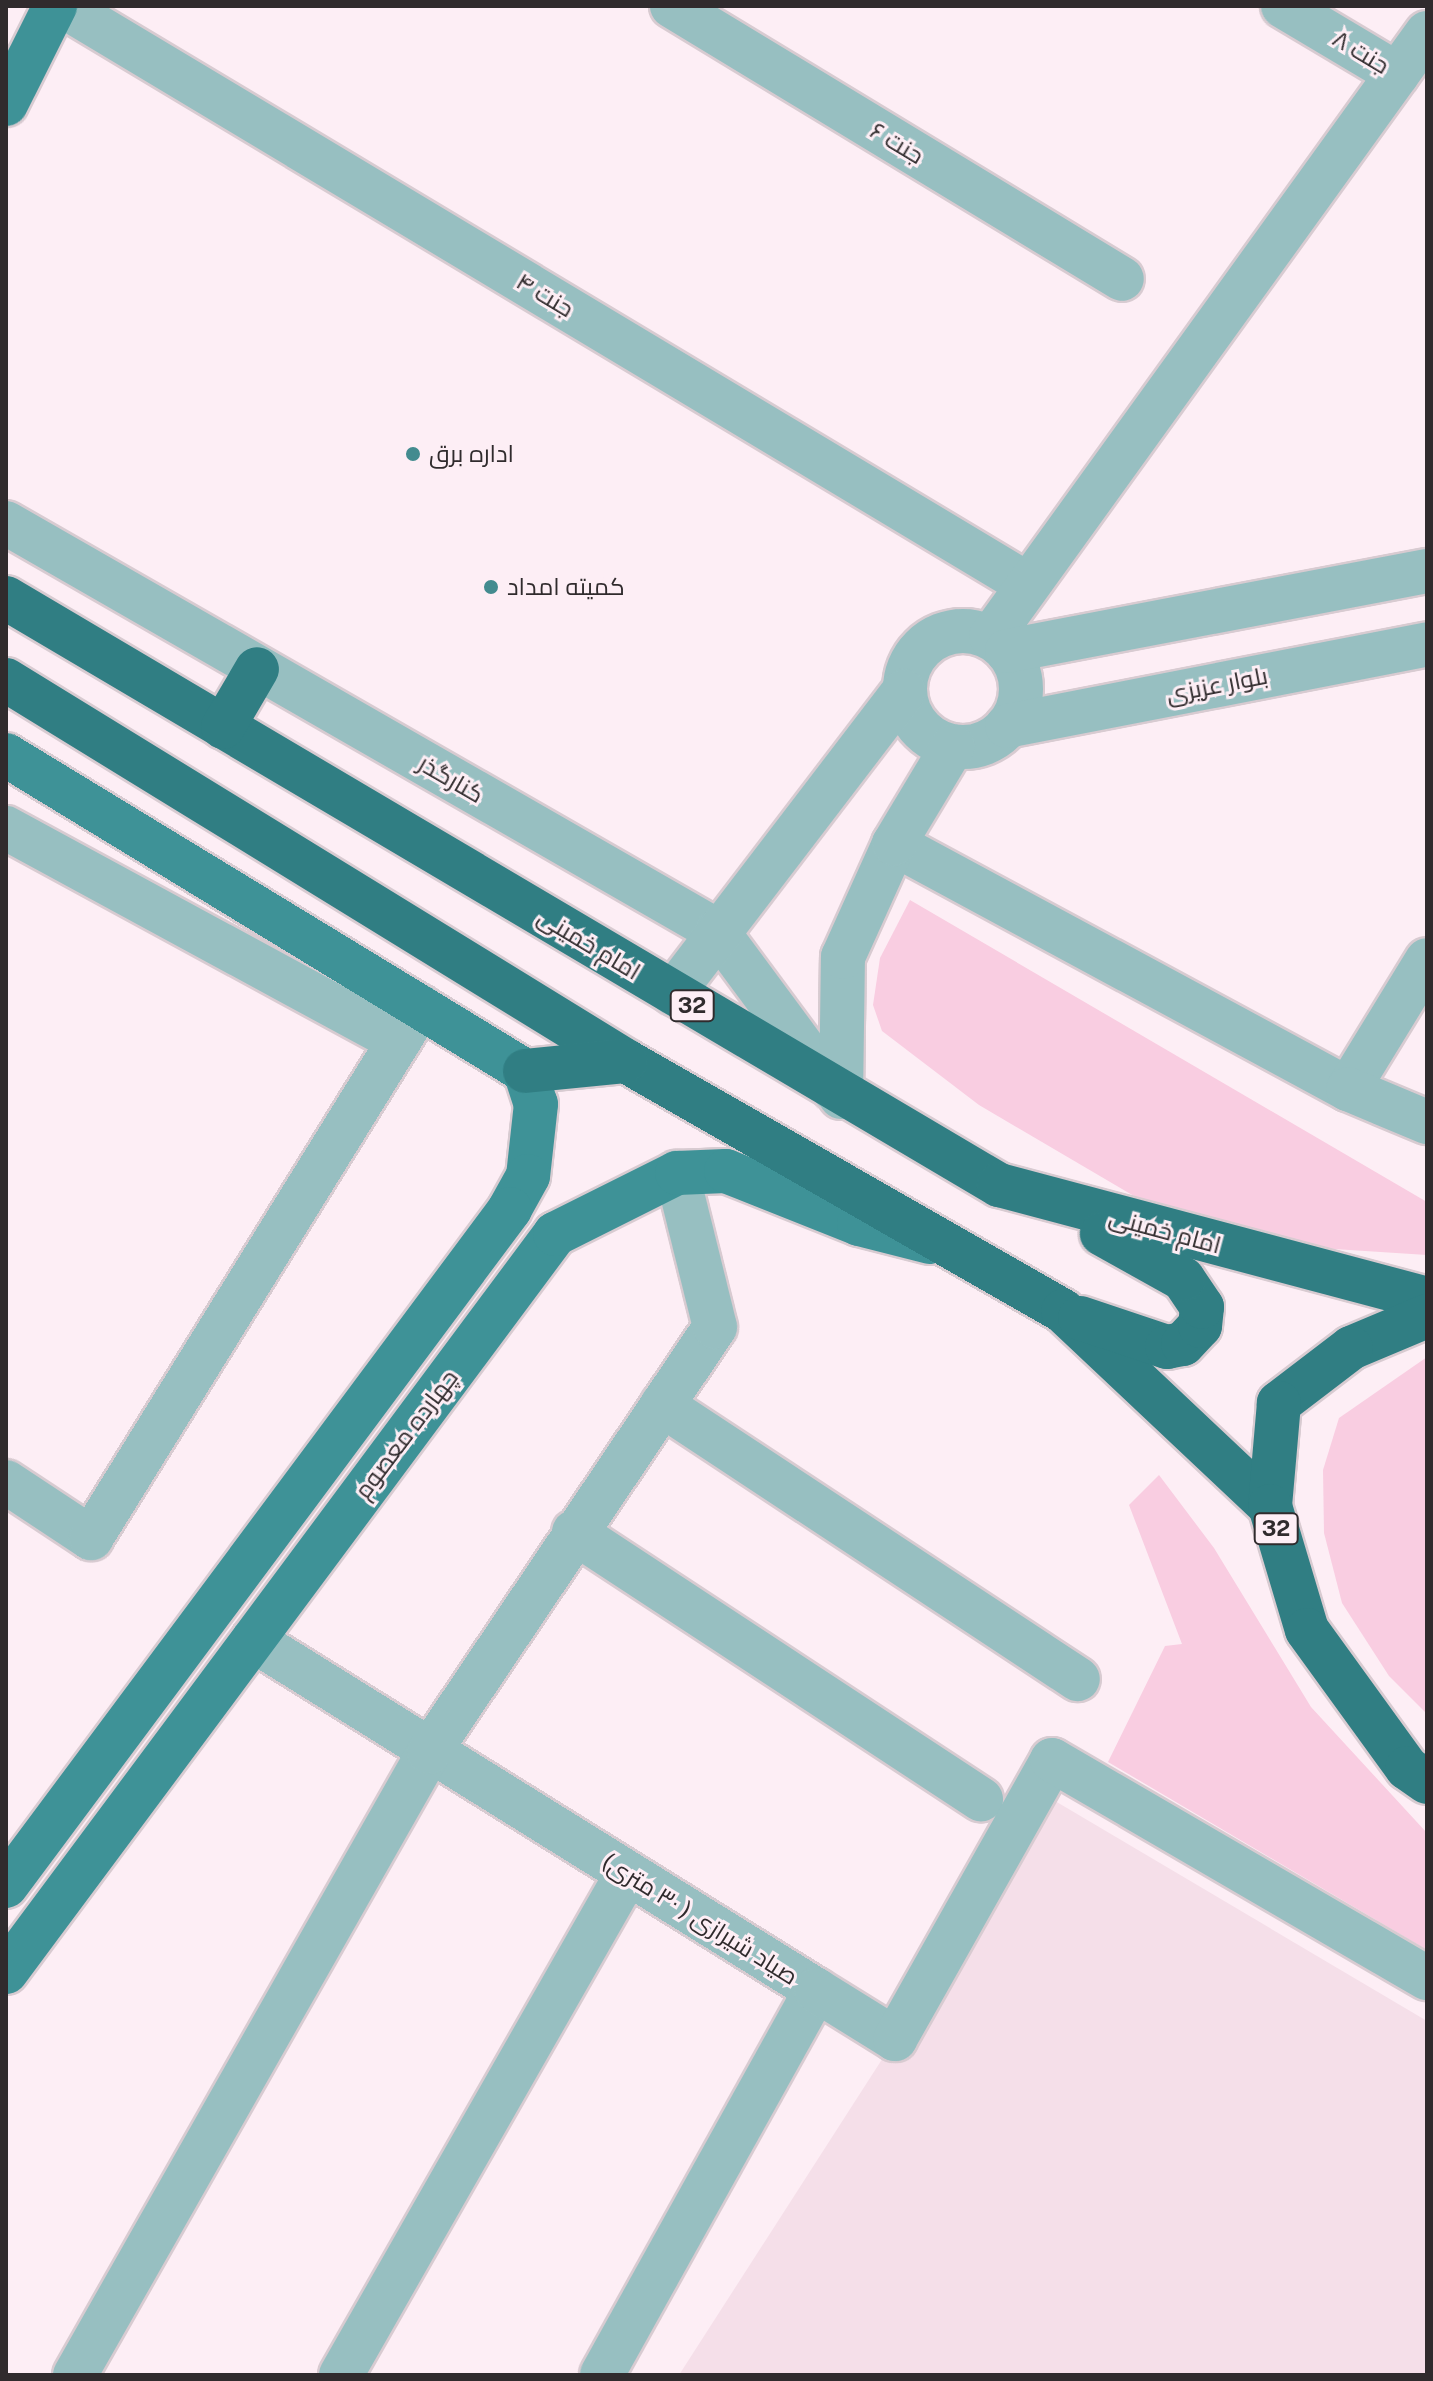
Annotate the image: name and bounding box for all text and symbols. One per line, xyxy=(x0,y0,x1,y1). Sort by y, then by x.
street label: جنت ۸ xyxy=(1328,24,1394,80)
street label: جنت ۶ xyxy=(865,116,929,170)
street label: جنت ۴ xyxy=(511,267,579,323)
place label: اداره برق xyxy=(429,440,514,468)
marker: اداره برق xyxy=(404,445,422,463)
place label: کمیته امداد xyxy=(507,573,625,601)
marker: کمیته امداد xyxy=(482,578,500,596)
street label: بلوار عزیزی xyxy=(1164,661,1270,709)
street label: کنارگذر xyxy=(413,749,489,809)
street label: امام خمینی xyxy=(532,902,646,986)
road number: 32 xyxy=(668,988,716,1024)
street label: امام خمینی xyxy=(1106,1202,1224,1260)
street label: چهارده معصوم xyxy=(348,1364,464,1504)
road number: 32 xyxy=(1252,1511,1300,1547)
street label: صیاد شیرازی ( ۳۰ متری) xyxy=(597,1847,803,1991)

